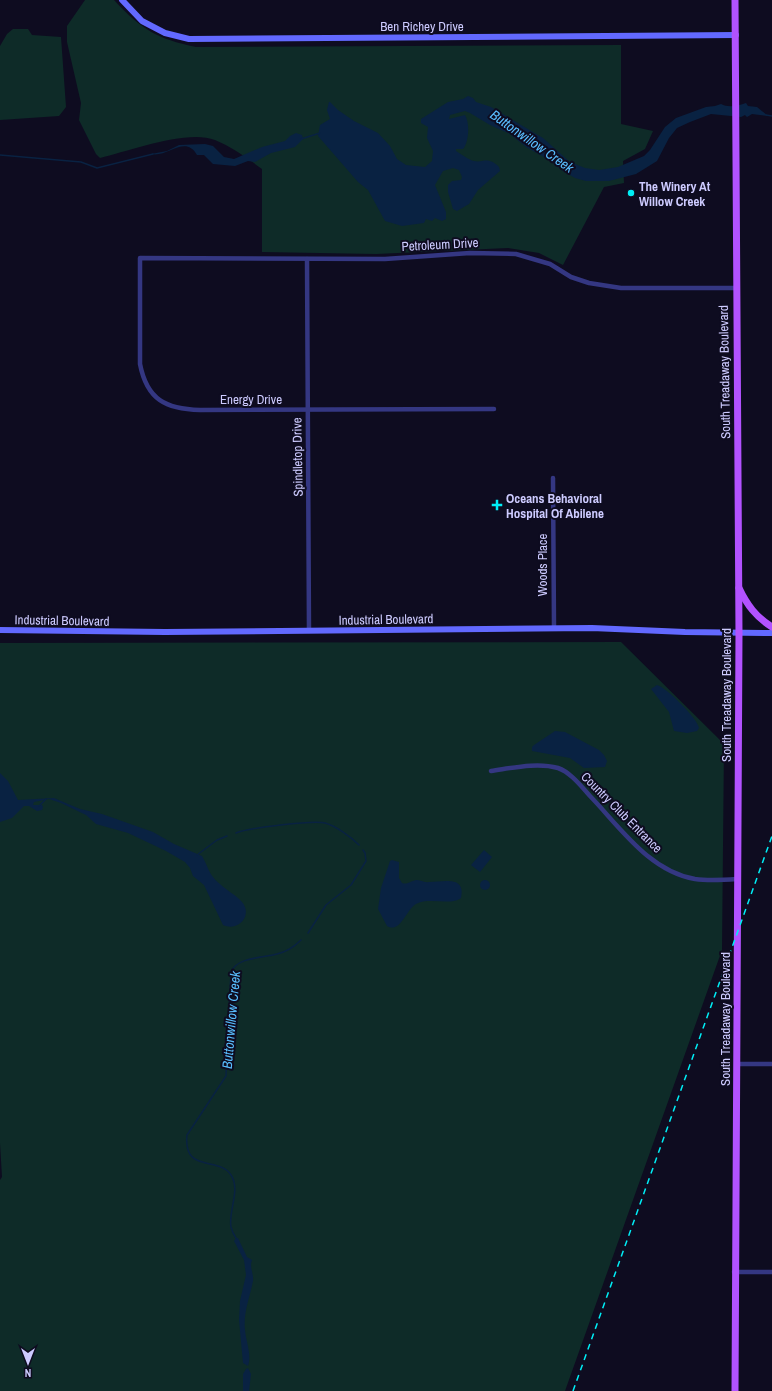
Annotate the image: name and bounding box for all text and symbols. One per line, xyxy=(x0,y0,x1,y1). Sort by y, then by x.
street label: Ben Richey Drive xyxy=(380,18,464,35)
water label: Buttonwillow Creek xyxy=(487,105,578,177)
place label: The Winery At Willow Creek xyxy=(639,178,711,210)
marker: The Winery At Willow Creek xyxy=(626,188,636,198)
street label: Petroleum Drive xyxy=(401,234,479,255)
street label: South Treadaway Boulevard xyxy=(715,305,734,439)
street label: Energy Drive xyxy=(220,391,282,408)
street label: Spindletop Drive xyxy=(288,417,307,497)
place label: Oceans Behavioral Hospital Of Abilene xyxy=(506,490,604,522)
marker: Oceans Behavioral Hospital Of Abilene xyxy=(491,499,503,511)
street label: Woods Place xyxy=(534,534,551,596)
street label: Industrial Boulevard xyxy=(338,610,434,629)
street label: Industrial Boulevard xyxy=(14,611,110,630)
street label: South Treadaway Boulevard xyxy=(718,628,735,762)
street label: Country Club Entrance xyxy=(578,768,666,857)
street label: South Treadaway Boulevard xyxy=(717,952,734,1086)
water label: Buttonwillow Creek xyxy=(218,969,244,1070)
north arrow xyxy=(8,1343,48,1383)
text: N xyxy=(25,1366,31,1380)

